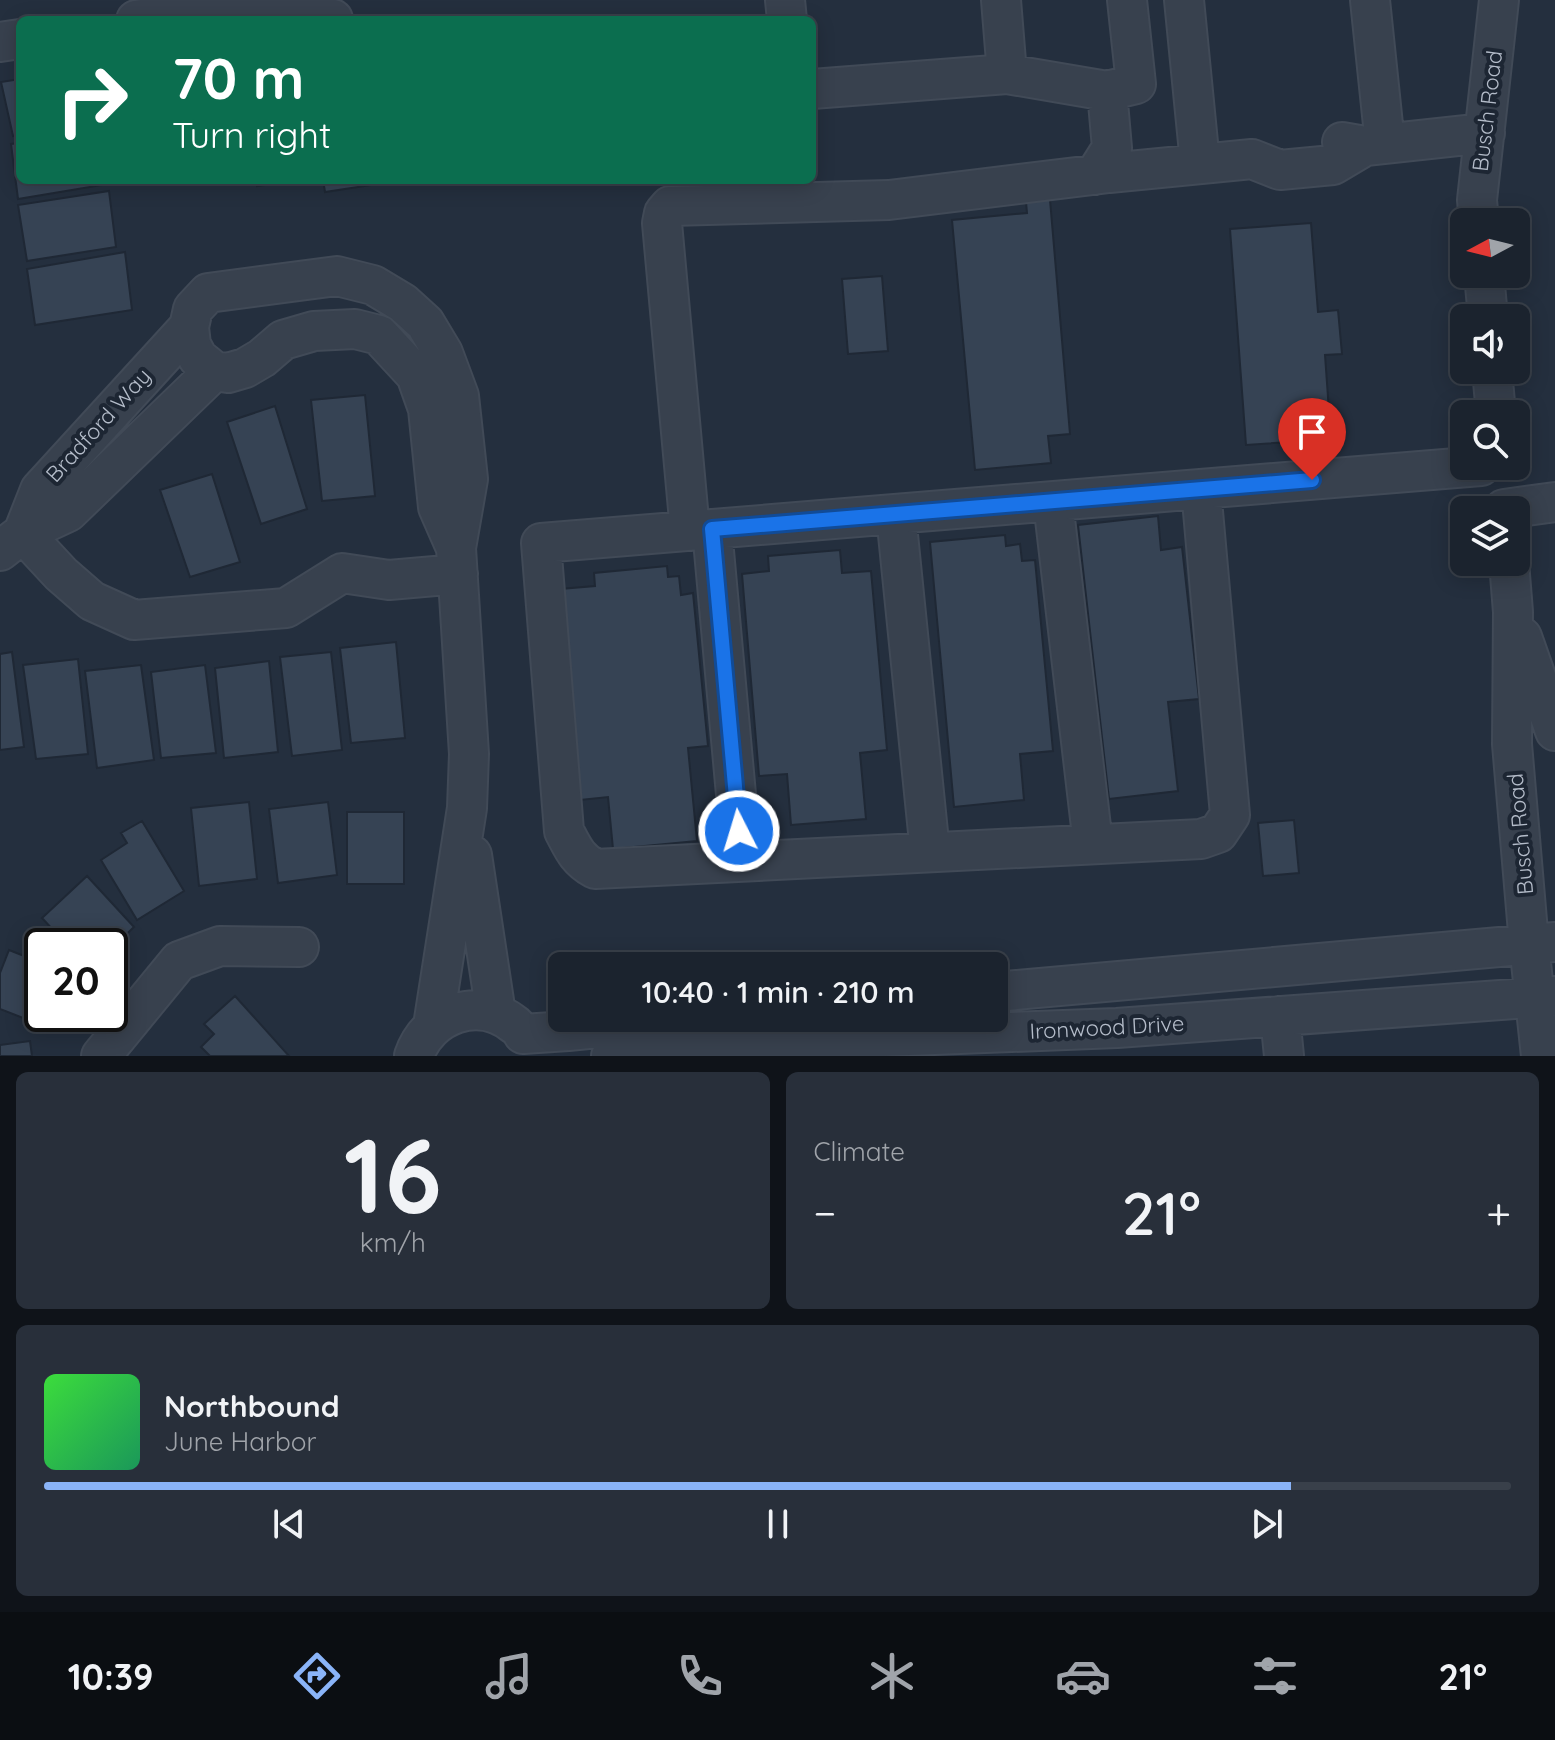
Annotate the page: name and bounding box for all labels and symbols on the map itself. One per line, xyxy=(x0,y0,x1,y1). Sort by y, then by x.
street label: Busch Road xyxy=(1466,49,1508,173)
north arrow xyxy=(1450,208,1530,288)
street label: Bradford Way xyxy=(39,362,157,488)
pin xyxy=(1278,398,1346,480)
street label: Busch Road xyxy=(1501,772,1539,896)
position arrow xyxy=(697,789,781,873)
speed limit sign: 20 xyxy=(24,928,128,1032)
street label: Ironwood Drive xyxy=(1029,1009,1185,1045)

